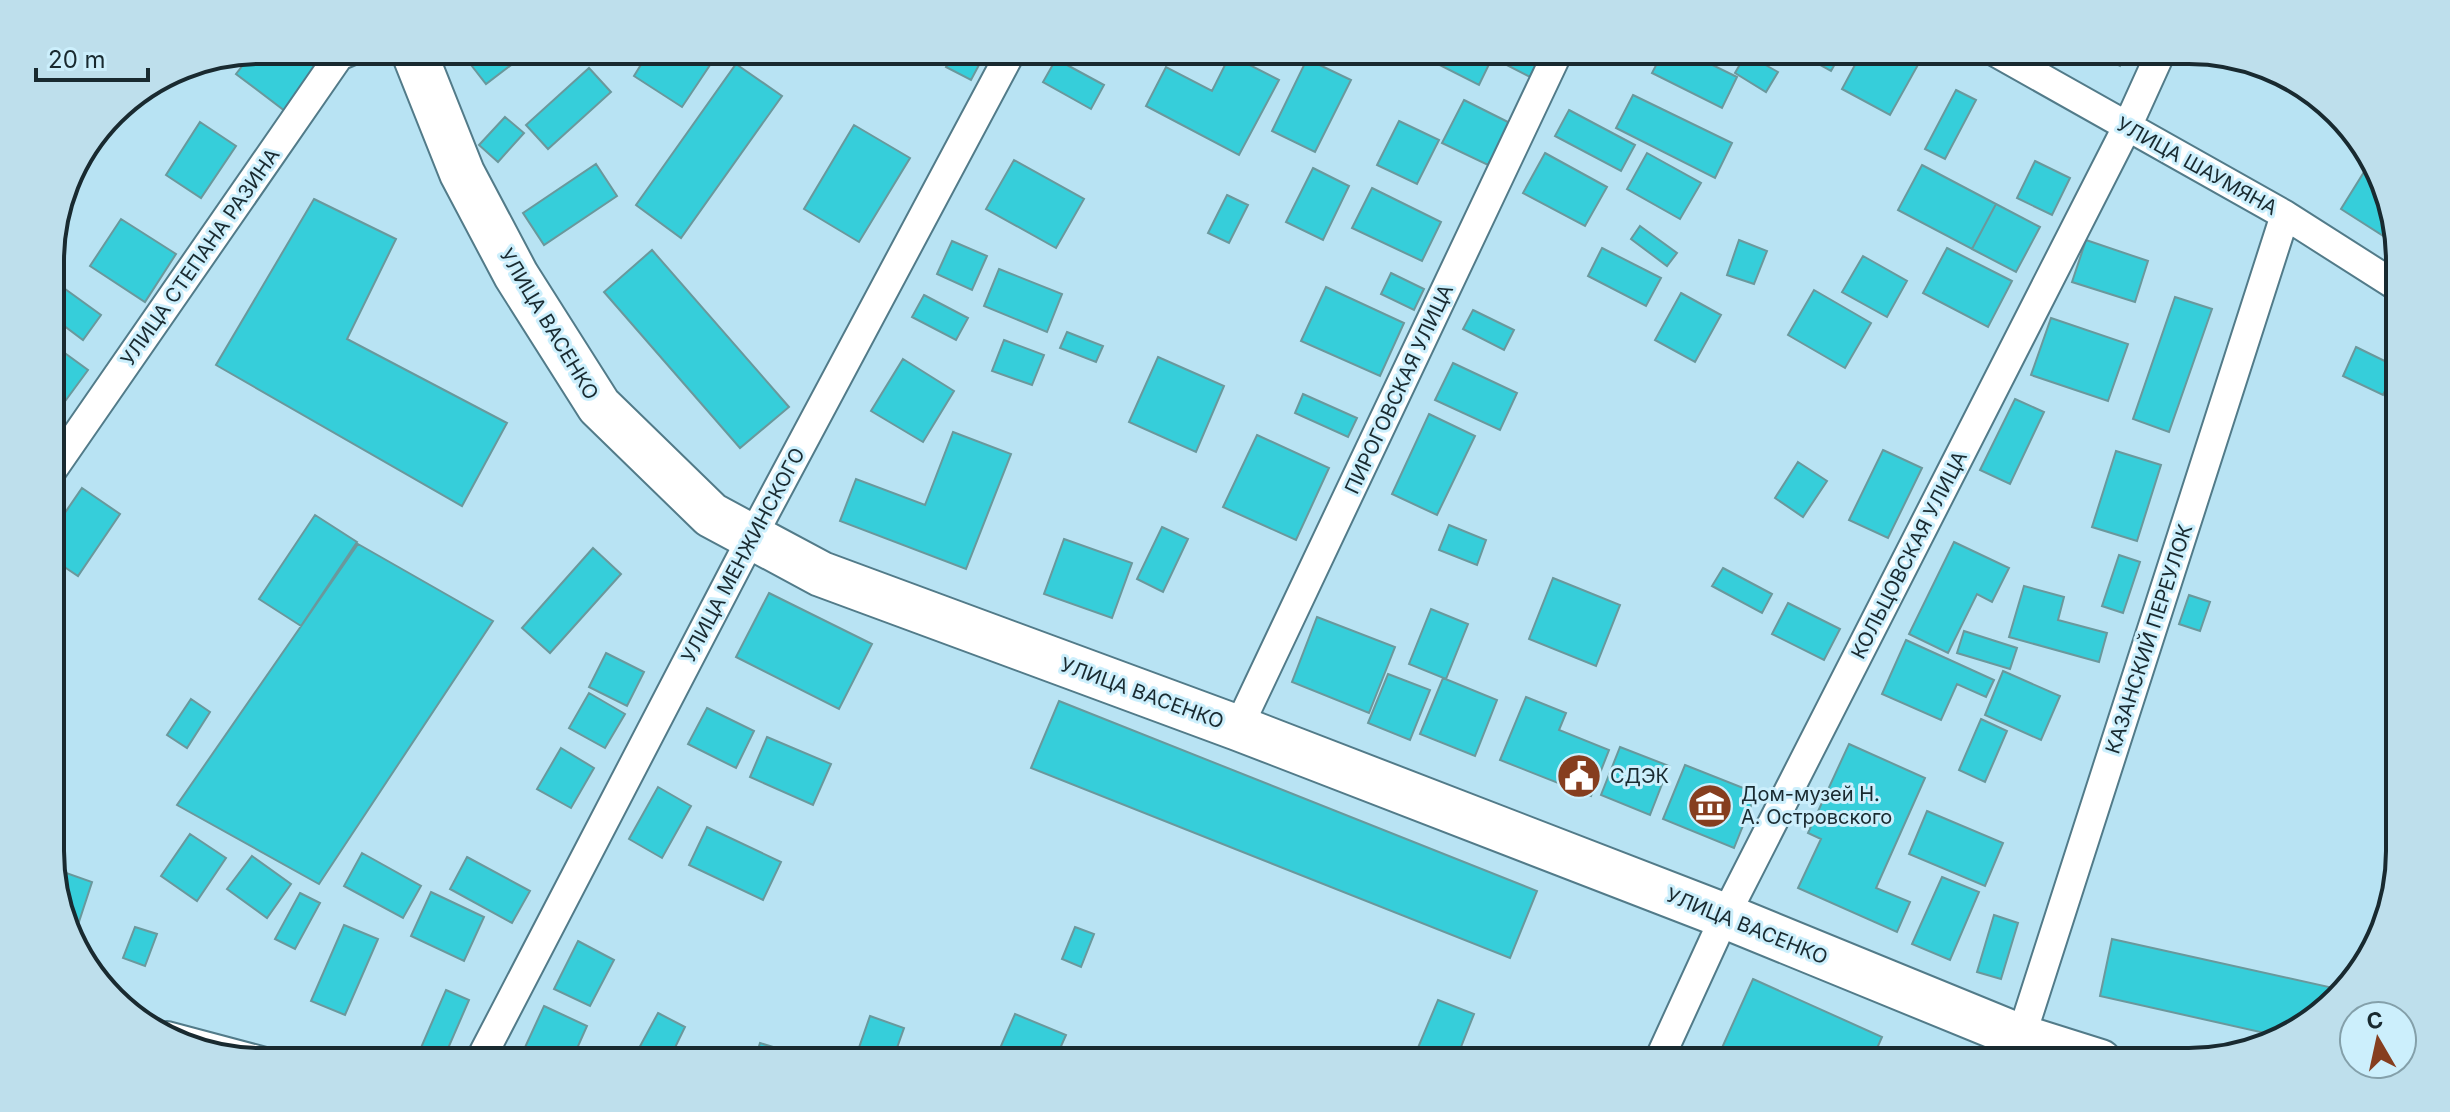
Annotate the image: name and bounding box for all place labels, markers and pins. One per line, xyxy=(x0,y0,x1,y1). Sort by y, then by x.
public building icon: СДЭК xyxy=(1555,752,1603,800)
place label: СДЭК xyxy=(1610,764,1669,788)
museum icon: Дом-музей Н. А. Островского xyxy=(1686,782,1734,830)
place label: Дом-музей Н. А. Островского xyxy=(1741,782,1892,829)

